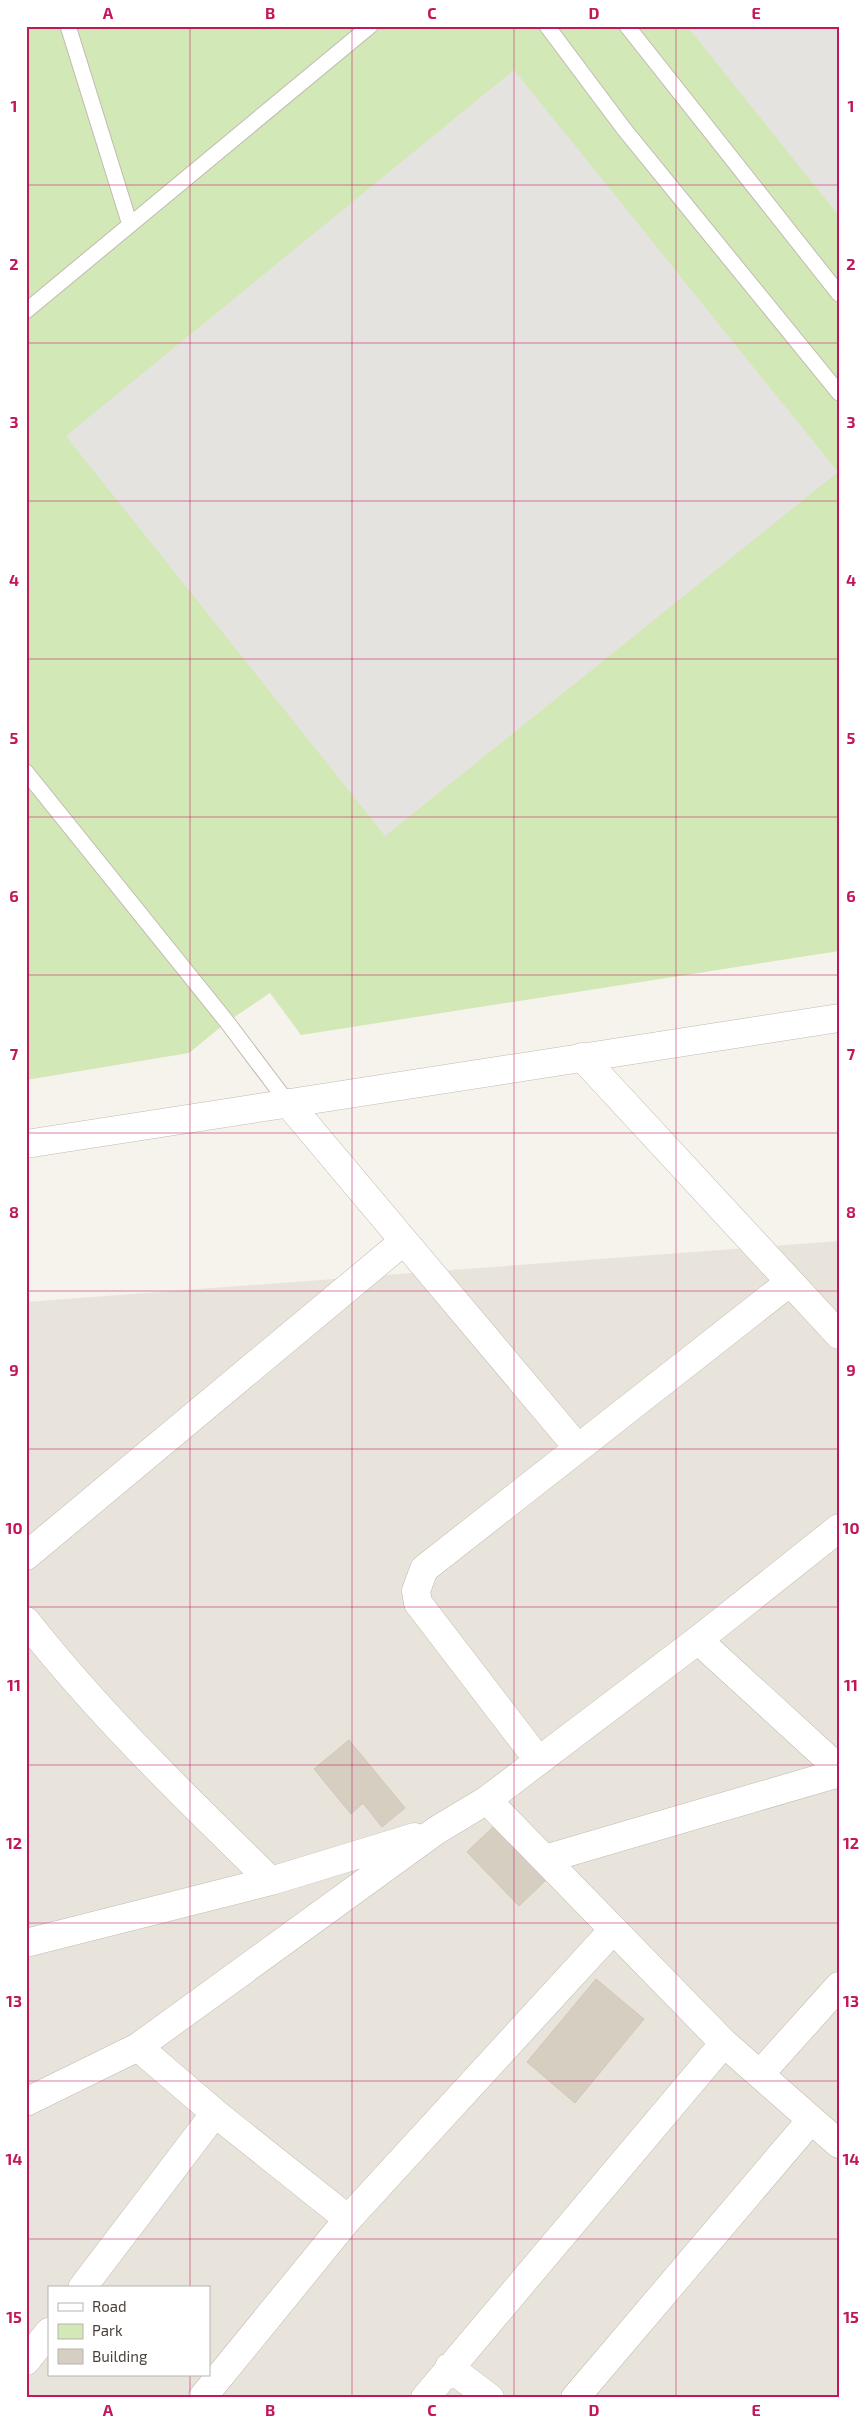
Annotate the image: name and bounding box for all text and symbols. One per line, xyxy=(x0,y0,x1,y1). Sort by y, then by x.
text: A xyxy=(103,3,114,22)
text: B xyxy=(265,3,275,22)
text: C xyxy=(427,3,437,22)
text: D xyxy=(589,3,600,22)
text: E xyxy=(751,3,761,22)
text: 1 xyxy=(11,96,17,115)
text: 1 xyxy=(848,96,854,115)
text: 2 xyxy=(9,254,19,273)
text: 2 xyxy=(846,254,856,273)
text: 3 xyxy=(9,412,19,431)
text: 3 xyxy=(846,412,856,431)
text: 4 xyxy=(9,570,19,589)
text: 4 xyxy=(846,570,856,589)
text: 5 xyxy=(10,728,19,747)
text: 5 xyxy=(847,728,856,747)
text: 6 xyxy=(9,886,19,905)
text: 6 xyxy=(846,886,856,905)
text: 7 xyxy=(10,1044,19,1063)
text: 7 xyxy=(847,1044,856,1063)
text: 8 xyxy=(9,1202,19,1221)
text: 8 xyxy=(846,1202,856,1221)
text: 9 xyxy=(9,1360,19,1379)
text: 9 xyxy=(846,1360,856,1379)
text: 10 xyxy=(5,1518,23,1537)
text: 10 xyxy=(842,1518,860,1537)
text: 11 xyxy=(7,1675,21,1694)
text: 11 xyxy=(844,1675,858,1694)
text: 12 xyxy=(6,1833,22,1852)
text: 12 xyxy=(843,1833,859,1852)
text: 13 xyxy=(6,1991,22,2010)
text: 13 xyxy=(843,1991,859,2010)
text: 14 xyxy=(5,2149,23,2168)
text: 14 xyxy=(842,2149,860,2168)
legend xyxy=(48,2286,210,2376)
text: Road xyxy=(92,2297,127,2315)
text: 15 xyxy=(6,2307,22,2326)
text: 15 xyxy=(843,2307,859,2326)
text: Park xyxy=(92,2321,123,2339)
text: Building xyxy=(92,2347,148,2365)
text: A xyxy=(103,2400,114,2419)
text: B xyxy=(265,2400,275,2419)
text: C xyxy=(427,2400,437,2419)
text: D xyxy=(589,2400,600,2419)
text: E xyxy=(751,2400,761,2419)

